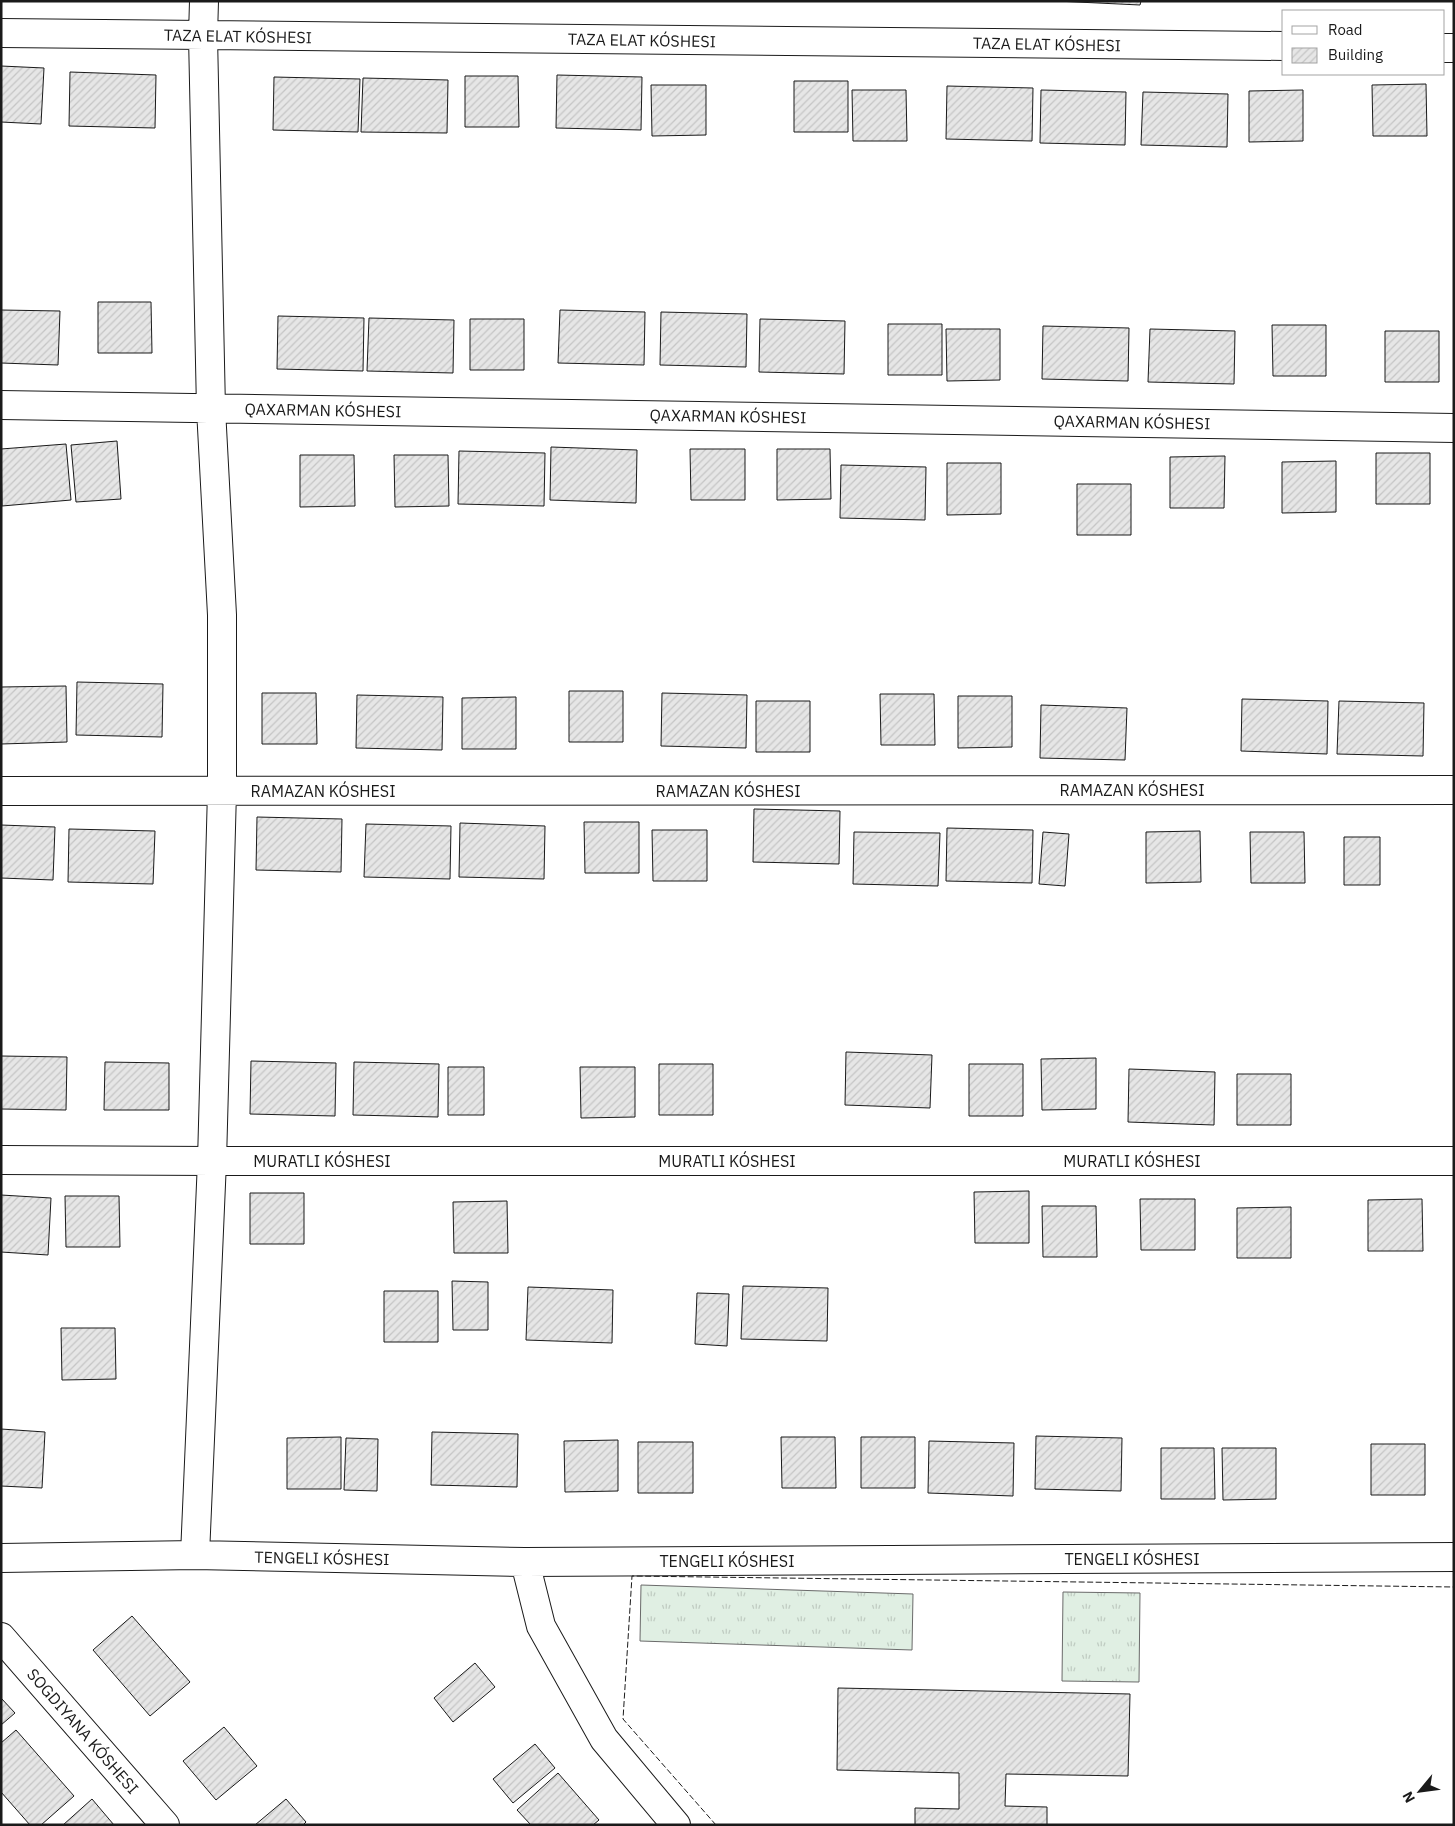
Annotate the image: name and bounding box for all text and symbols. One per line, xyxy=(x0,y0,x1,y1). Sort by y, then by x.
legend xyxy=(1282,10,1445,75)
text: Road xyxy=(1328,20,1363,39)
street label: TAZA ELAT KÓSHESI xyxy=(164,24,312,47)
street label: TAZA ELAT KÓSHESI xyxy=(568,28,716,51)
street label: TAZA ELAT KÓSHESI xyxy=(973,32,1121,55)
text: Building xyxy=(1328,45,1383,64)
street label: QAXARMAN KÓSHESI xyxy=(244,398,402,421)
street label: QAXARMAN KÓSHESI xyxy=(649,404,807,427)
street label: QAXARMAN KÓSHESI xyxy=(1053,410,1211,433)
street label: RAMAZAN KÓSHESI xyxy=(1059,779,1205,800)
street label: RAMAZAN KÓSHESI xyxy=(250,780,396,801)
street label: RAMAZAN KÓSHESI xyxy=(655,780,801,801)
street label: MURATLI KÓSHESI xyxy=(253,1150,391,1171)
street label: MURATLI KÓSHESI xyxy=(658,1150,796,1171)
street label: MURATLI KÓSHESI xyxy=(1063,1150,1201,1171)
street label: TENGELI KÓSHESI xyxy=(254,1546,390,1569)
street label: TENGELI KÓSHESI xyxy=(1064,1548,1200,1569)
street label: TENGELI KÓSHESI xyxy=(659,1550,795,1571)
street label: SOGDIYANA KÓSHESI xyxy=(23,1663,144,1798)
north arrow xyxy=(1395,1766,1445,1816)
text: N xyxy=(1398,1789,1419,1806)

